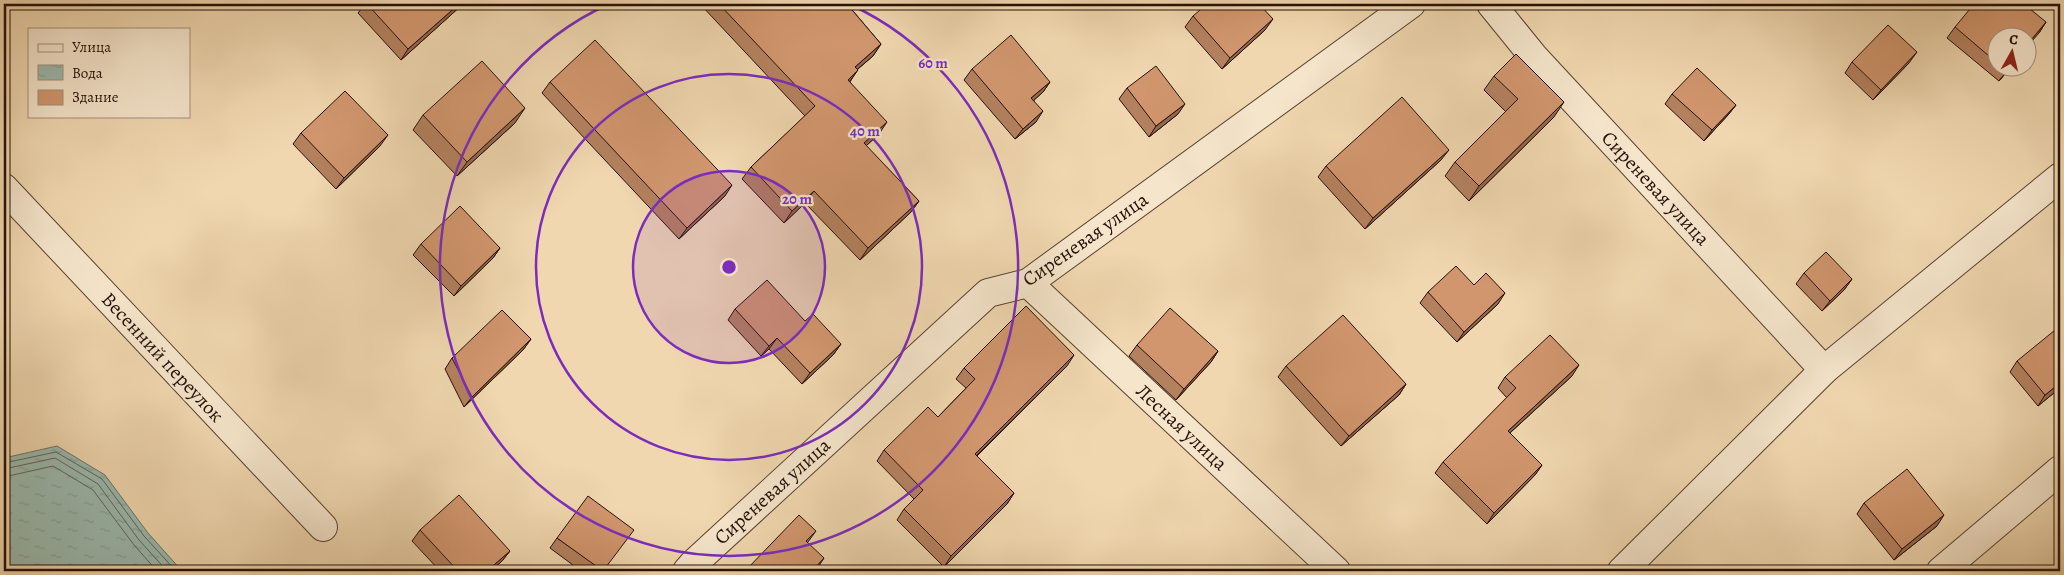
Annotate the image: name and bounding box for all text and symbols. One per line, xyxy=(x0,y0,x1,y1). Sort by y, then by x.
legend xyxy=(28,28,190,118)
north arrow xyxy=(1986,28,2036,78)
text: С xyxy=(2008,30,2020,50)
text: Улица xyxy=(72,37,111,57)
text: 60 m xyxy=(918,53,948,73)
text: Вода xyxy=(72,63,103,83)
text: Здание xyxy=(72,87,119,107)
text: 40 m xyxy=(850,121,880,141)
street label: Сиреневая улица xyxy=(1595,125,1716,252)
street label: Сиреневая улица xyxy=(1017,186,1154,293)
text: 20 m xyxy=(782,189,812,209)
centre of rings xyxy=(720,258,738,276)
street label: Весенний переулок xyxy=(95,286,230,428)
street label: Лесная улица xyxy=(1130,378,1234,477)
street label: Сиреневая улица xyxy=(708,431,837,551)

